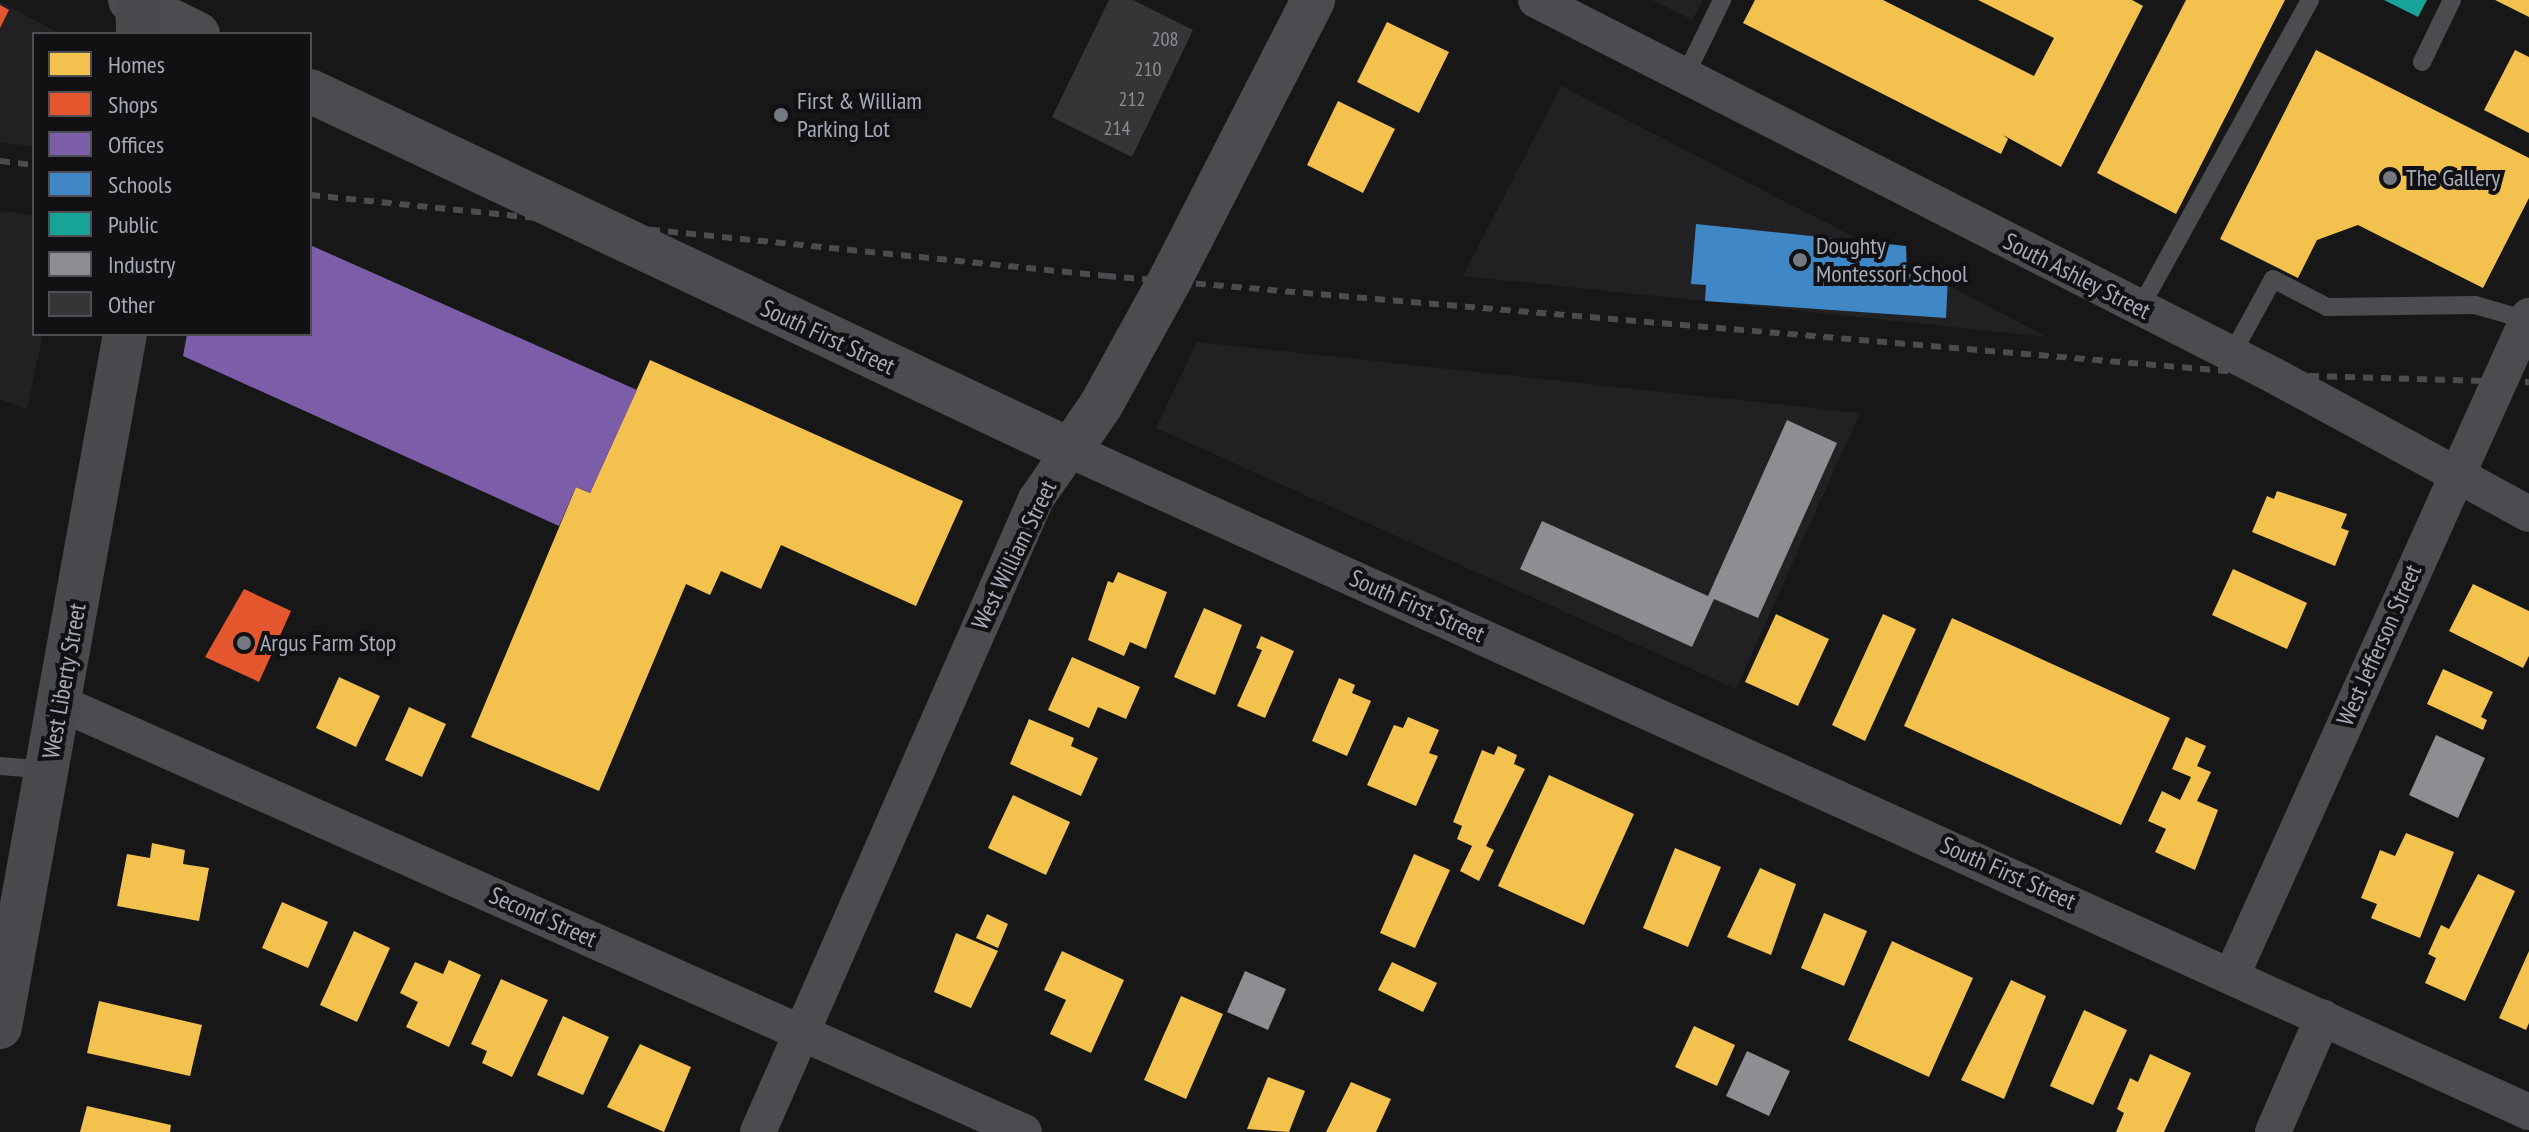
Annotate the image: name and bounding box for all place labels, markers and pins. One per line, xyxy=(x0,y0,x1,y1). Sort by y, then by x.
place label: First & William Parking Lot xyxy=(797,87,922,143)
marker: First & William Parking Lot xyxy=(772,106,790,124)
place label: The Gallery xyxy=(2406,164,2500,192)
marker: The Gallery xyxy=(2381,169,2399,187)
place label: Doughty Montessori School xyxy=(1816,232,1968,288)
marker: Doughty Montessori School xyxy=(1791,251,1809,269)
place label: Argus Farm Stop xyxy=(260,629,396,657)
marker: Argus Farm Stop xyxy=(235,634,253,652)

